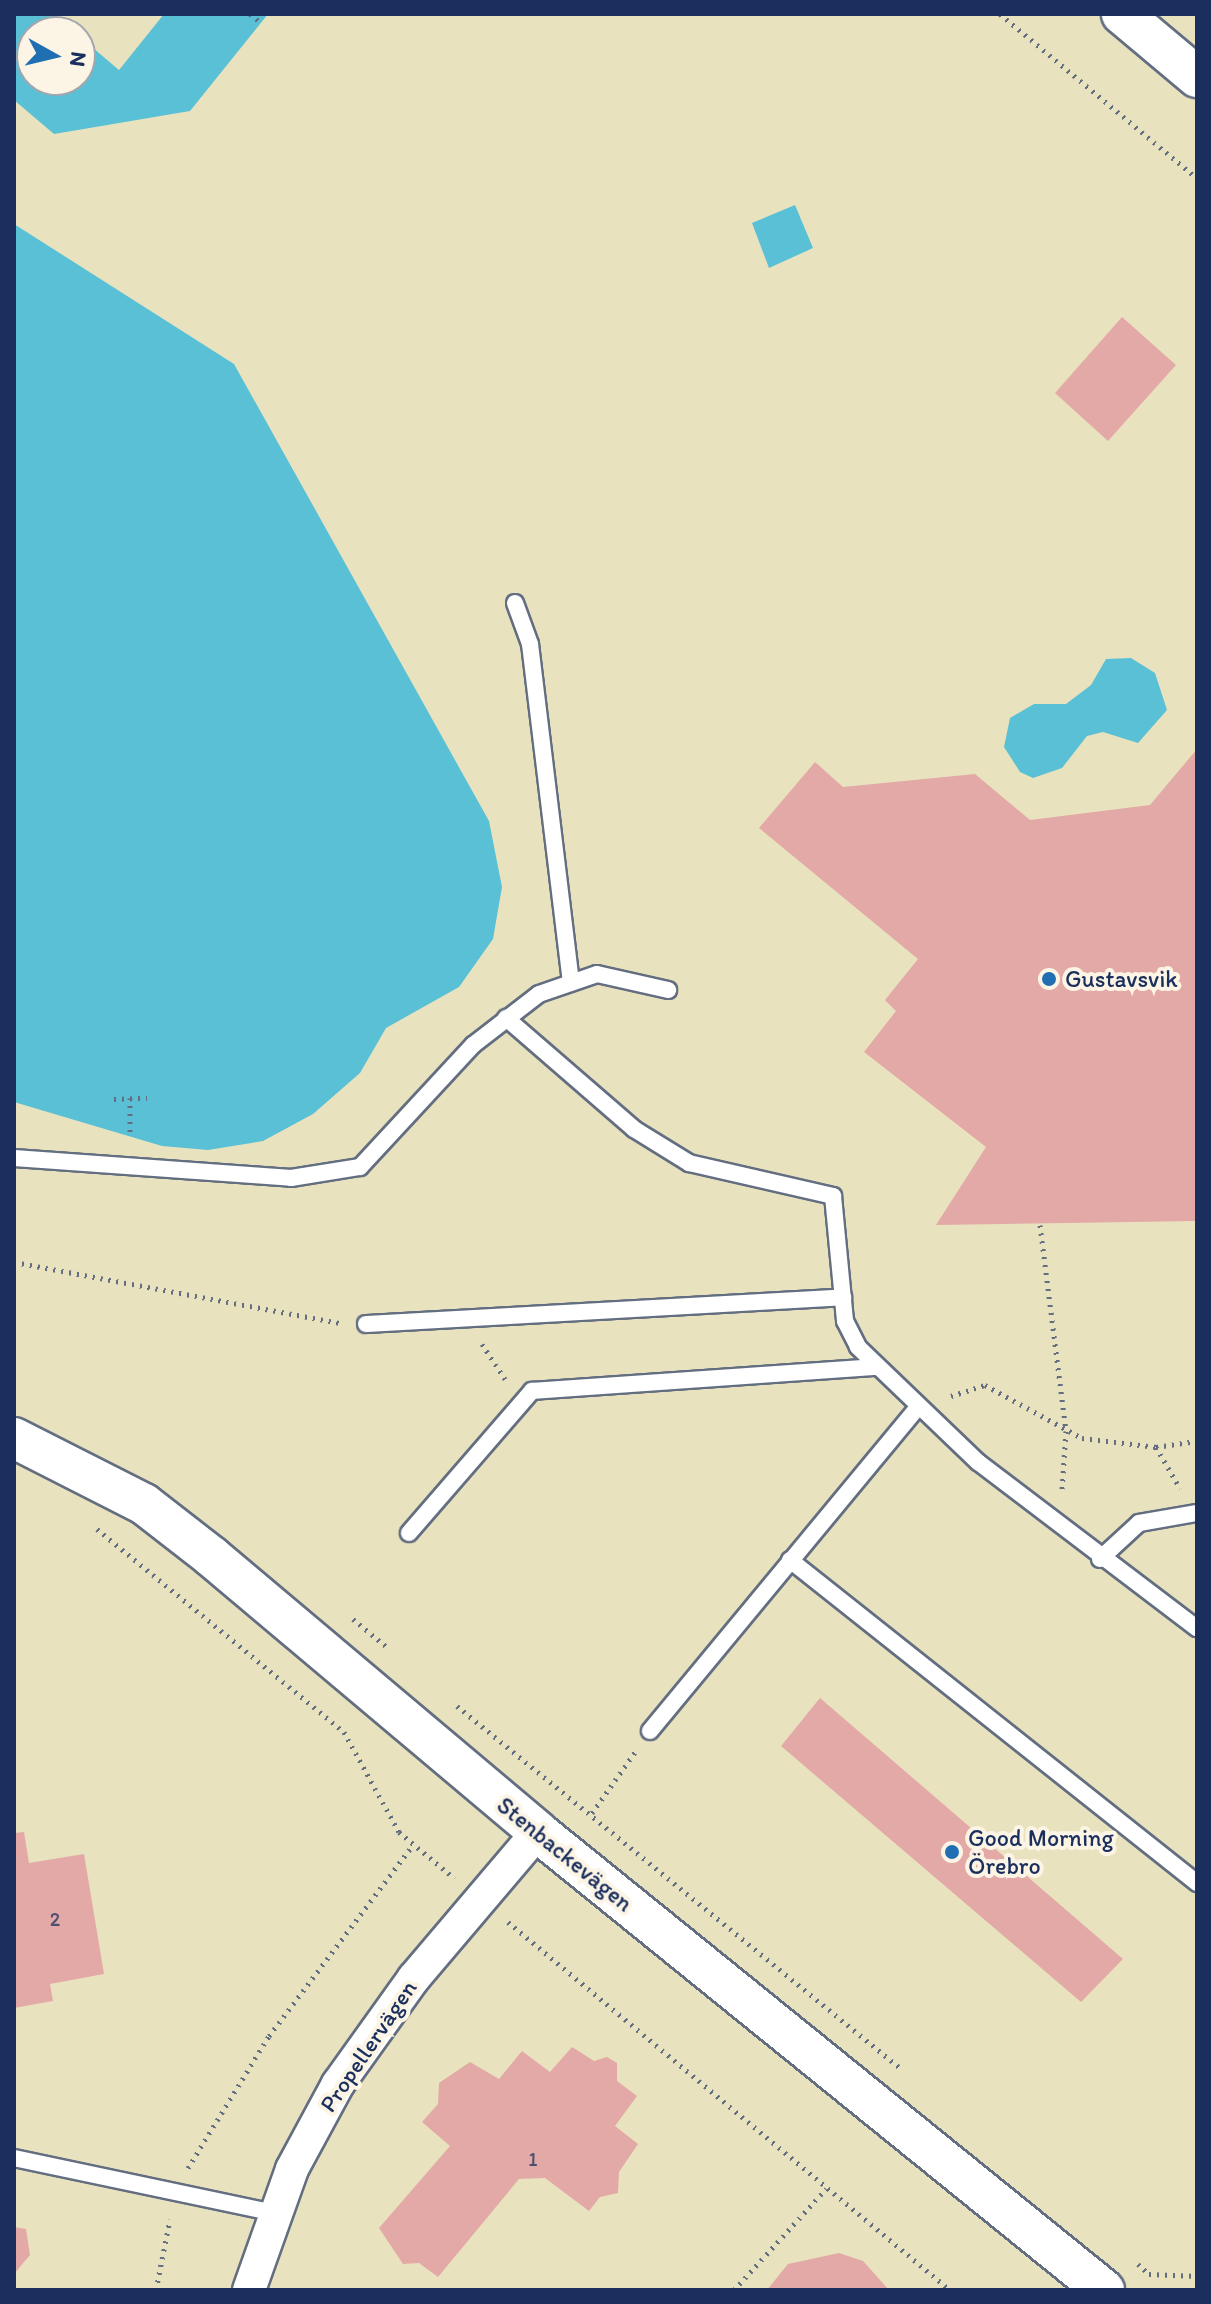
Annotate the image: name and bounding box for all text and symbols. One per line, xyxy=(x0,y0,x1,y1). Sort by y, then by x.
north arrow xyxy=(16,16,96,96)
text: N xyxy=(64,50,93,68)
place label: Gustavsvik xyxy=(1065,965,1178,993)
marker: Gustavsvik xyxy=(1040,970,1058,988)
street label: Stenbackevägen xyxy=(491,1790,639,1918)
place label: Good Morning Örebro xyxy=(968,1824,1113,1880)
marker: Good Morning Örebro xyxy=(943,1843,961,1861)
house number: 2 xyxy=(50,1907,60,1931)
street label: Propellervägen xyxy=(313,1974,423,2118)
house number: 1 xyxy=(528,2147,538,2171)

